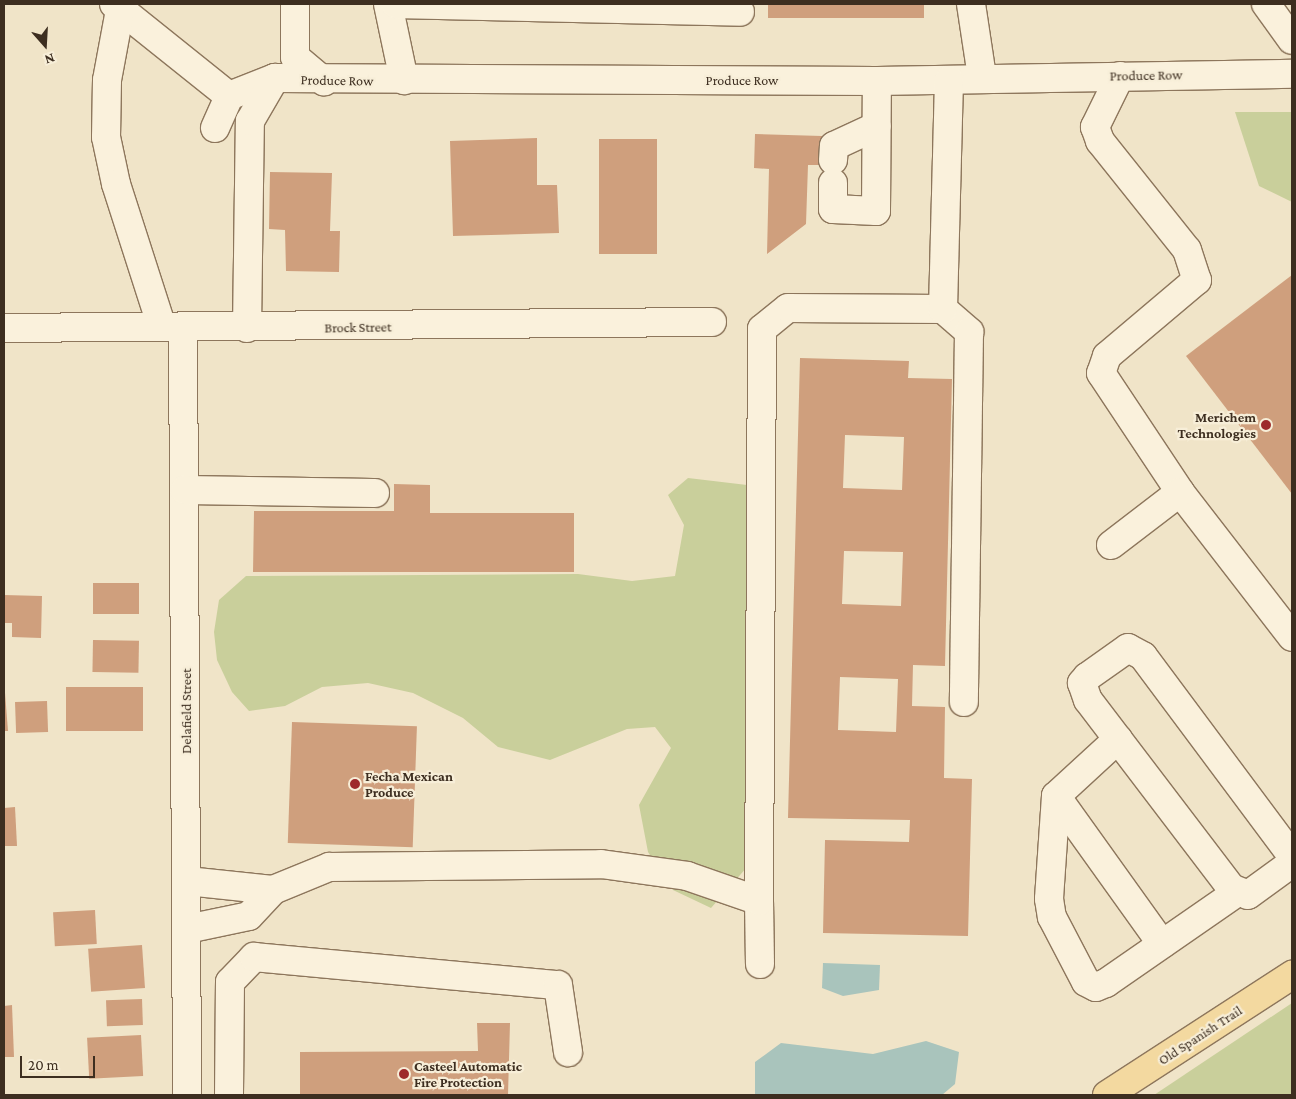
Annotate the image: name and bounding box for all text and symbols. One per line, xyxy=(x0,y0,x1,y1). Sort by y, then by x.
north arrow xyxy=(20,20,70,70)
text: N xyxy=(43,50,57,68)
street label: Produce Row xyxy=(1109,66,1183,84)
street label: Produce Row xyxy=(300,71,374,89)
street label: Produce Row xyxy=(706,72,778,88)
street label: Brock Street xyxy=(324,318,392,336)
place label: Merichem Technologies xyxy=(1177,409,1256,442)
marker: Merichem Technologies xyxy=(1260,419,1272,431)
street label: Delafield Street xyxy=(178,668,194,754)
place label: Fecha Mexican Produce xyxy=(365,768,453,800)
marker: Fecha Mexican Produce xyxy=(349,778,361,790)
street label: Old Spanish Trail xyxy=(1155,1002,1245,1068)
scale bar xyxy=(22,1046,98,1078)
text: 20 m xyxy=(28,1057,59,1073)
place label: Casteel Automatic Fire Protection xyxy=(414,1058,522,1090)
marker: Casteel Automatic Fire Protection xyxy=(398,1068,410,1080)

